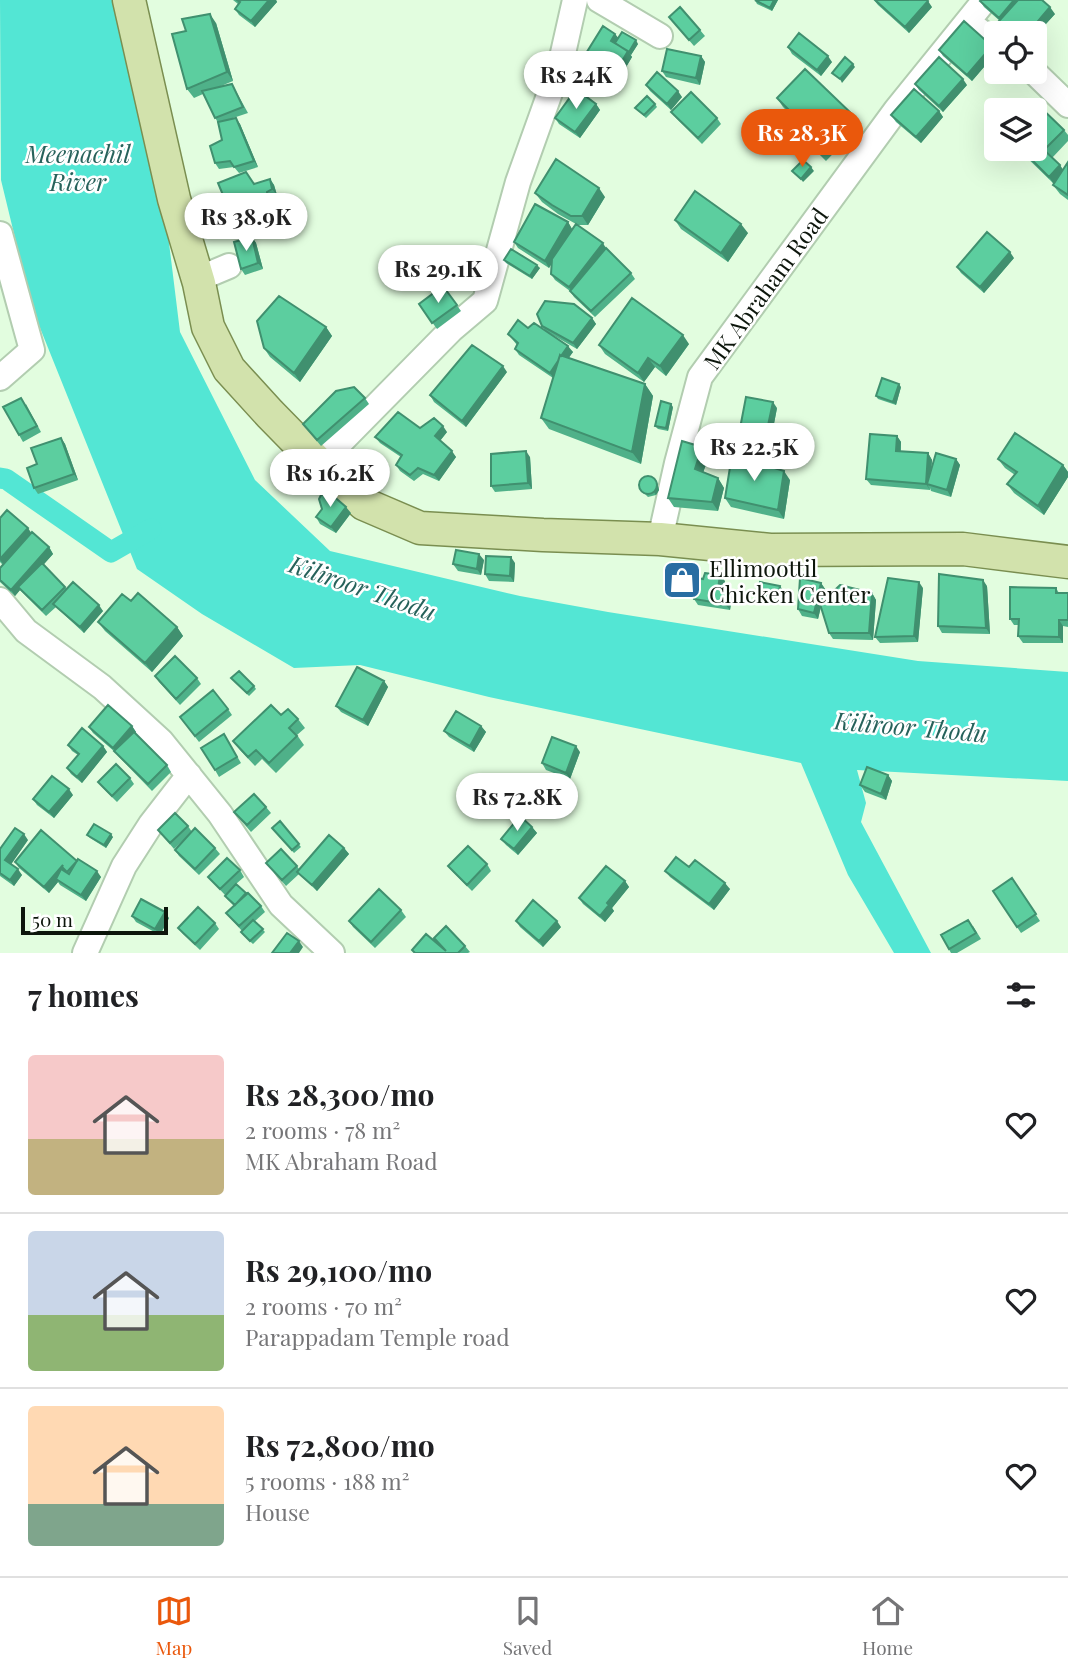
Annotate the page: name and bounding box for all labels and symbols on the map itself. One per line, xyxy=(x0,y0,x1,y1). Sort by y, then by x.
pin: Rs 24K xyxy=(519,52,633,111)
pin: Rs 28.3K xyxy=(730,110,874,169)
water label: Meenachil River xyxy=(25,137,132,197)
pin: Rs 38.9K xyxy=(174,194,318,253)
street label: MK Abraham Road xyxy=(696,201,834,375)
pin: Rs 29.1K xyxy=(366,246,510,305)
pin: Rs 22.5K xyxy=(682,424,826,483)
pin: Rs 16.2K xyxy=(258,449,402,509)
water label: Kiliroor Thodu xyxy=(284,547,441,627)
place label: Ellimoottil Chicken Center xyxy=(709,552,871,609)
shop icon: Ellimoottil Chicken Center xyxy=(661,559,703,601)
water label: Kiliroor Thodu xyxy=(832,703,989,749)
pin: Rs 72.8K xyxy=(445,774,589,833)
scale bar xyxy=(21,904,168,936)

